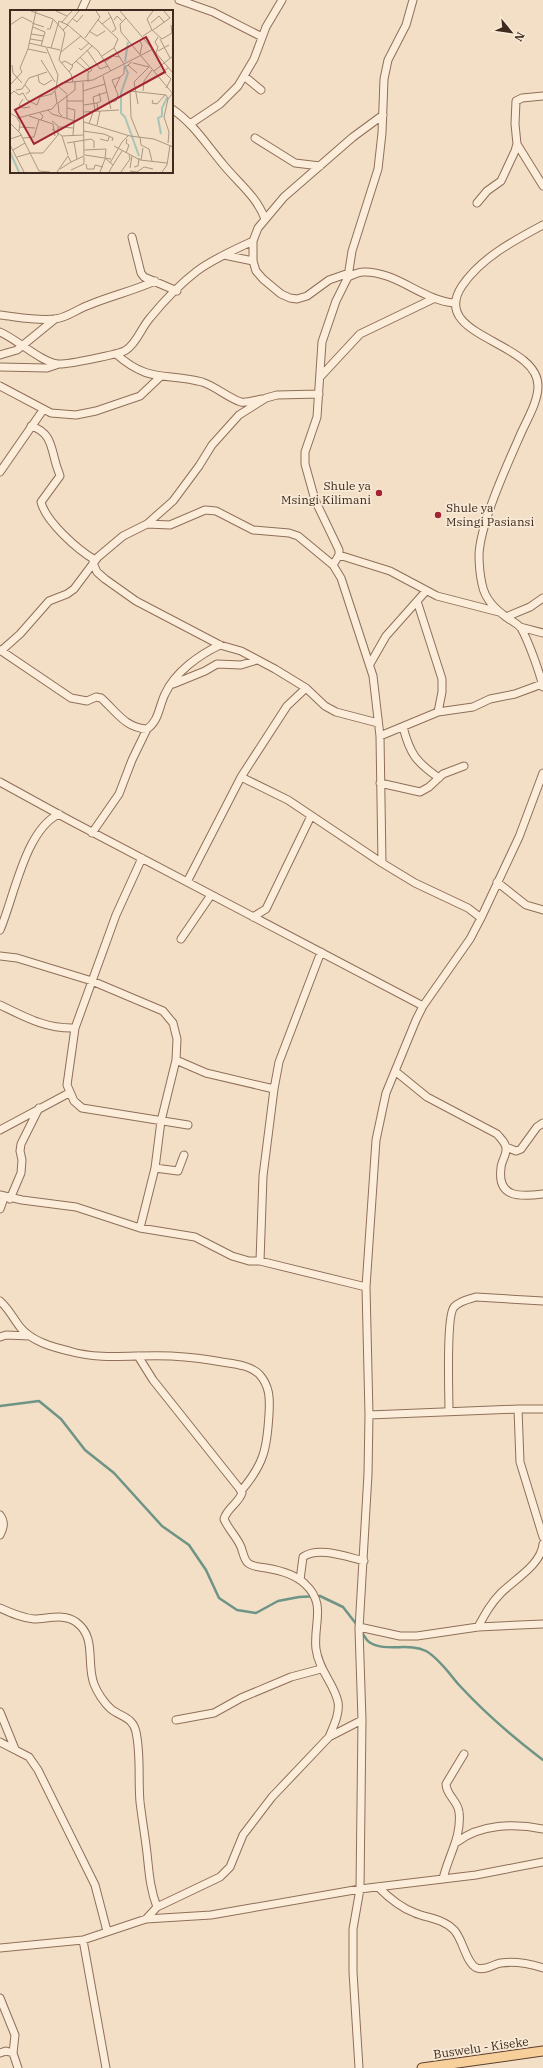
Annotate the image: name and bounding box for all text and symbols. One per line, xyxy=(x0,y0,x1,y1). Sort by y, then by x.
inset map xyxy=(10,10,173,173)
north arrow xyxy=(491,12,531,52)
text: N xyxy=(511,30,528,44)
place label: Shule ya Msingi Kilimani xyxy=(281,478,371,507)
marker: Shule ya Msingi Kilimani xyxy=(374,488,384,498)
place label: Shule ya Msingi Pasiansi xyxy=(446,500,534,529)
marker: Shule ya Msingi Pasiansi xyxy=(433,510,443,520)
street label: Buswelu - Kiseke xyxy=(432,2033,529,2062)

